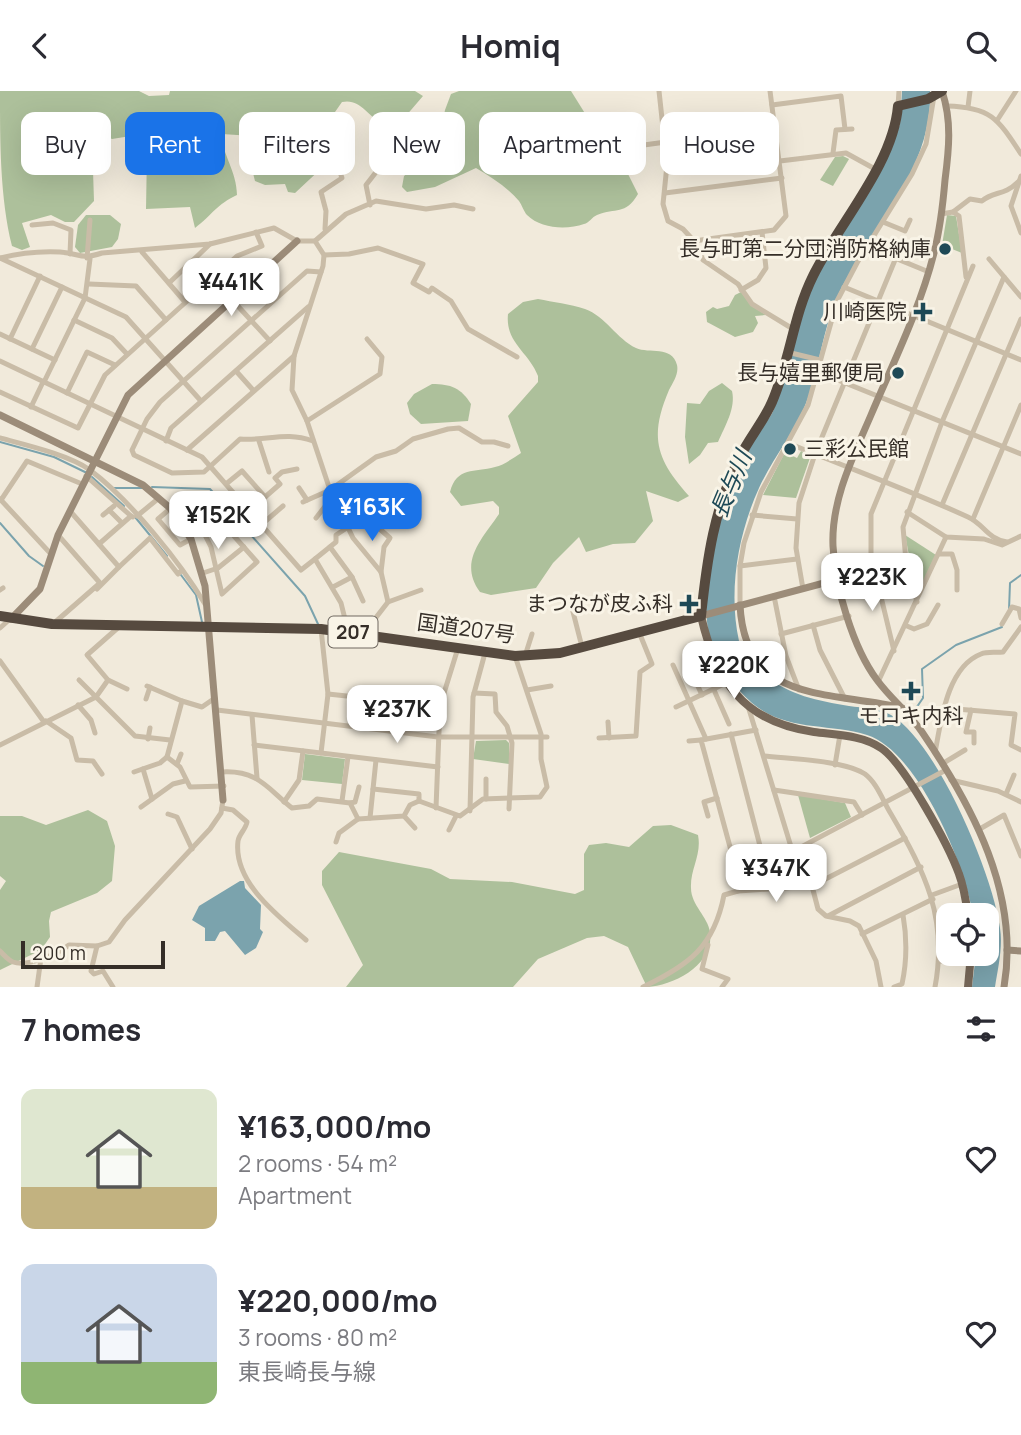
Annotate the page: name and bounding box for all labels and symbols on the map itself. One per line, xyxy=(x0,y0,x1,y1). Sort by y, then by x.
place label: 長与町第二分団消防格納庫 xyxy=(679,234,931,262)
marker: 長与町第二分団消防格納庫 xyxy=(937,241,953,257)
pin: ¥441K xyxy=(182,259,280,318)
place label: 川崎医院 xyxy=(823,297,907,325)
marker: 川崎医院 xyxy=(913,302,933,322)
place label: 長与嬉里郵便局 xyxy=(737,358,884,386)
marker: 長与嬉里郵便局 xyxy=(890,365,906,381)
place label: 三彩公民館 xyxy=(804,434,909,462)
marker: 三彩公民館 xyxy=(782,441,798,457)
water label: 長与川 xyxy=(702,443,759,522)
pin: ¥163K xyxy=(323,483,421,543)
pin: ¥152K xyxy=(169,491,267,551)
pin: ¥223K xyxy=(823,553,921,613)
place label: まつなが皮ふ科 xyxy=(526,589,673,617)
marker: まつなが皮ふ科 xyxy=(679,594,699,614)
street label: 国道207号 xyxy=(416,607,517,649)
road number: 207 xyxy=(328,617,378,647)
pin: ¥220K xyxy=(685,641,783,701)
marker: モロキ内科 xyxy=(901,681,921,701)
pin: ¥237K xyxy=(348,685,446,745)
place label: モロキ内科 xyxy=(859,701,964,729)
pin: ¥347K xyxy=(727,845,825,904)
scale bar xyxy=(21,938,164,970)

